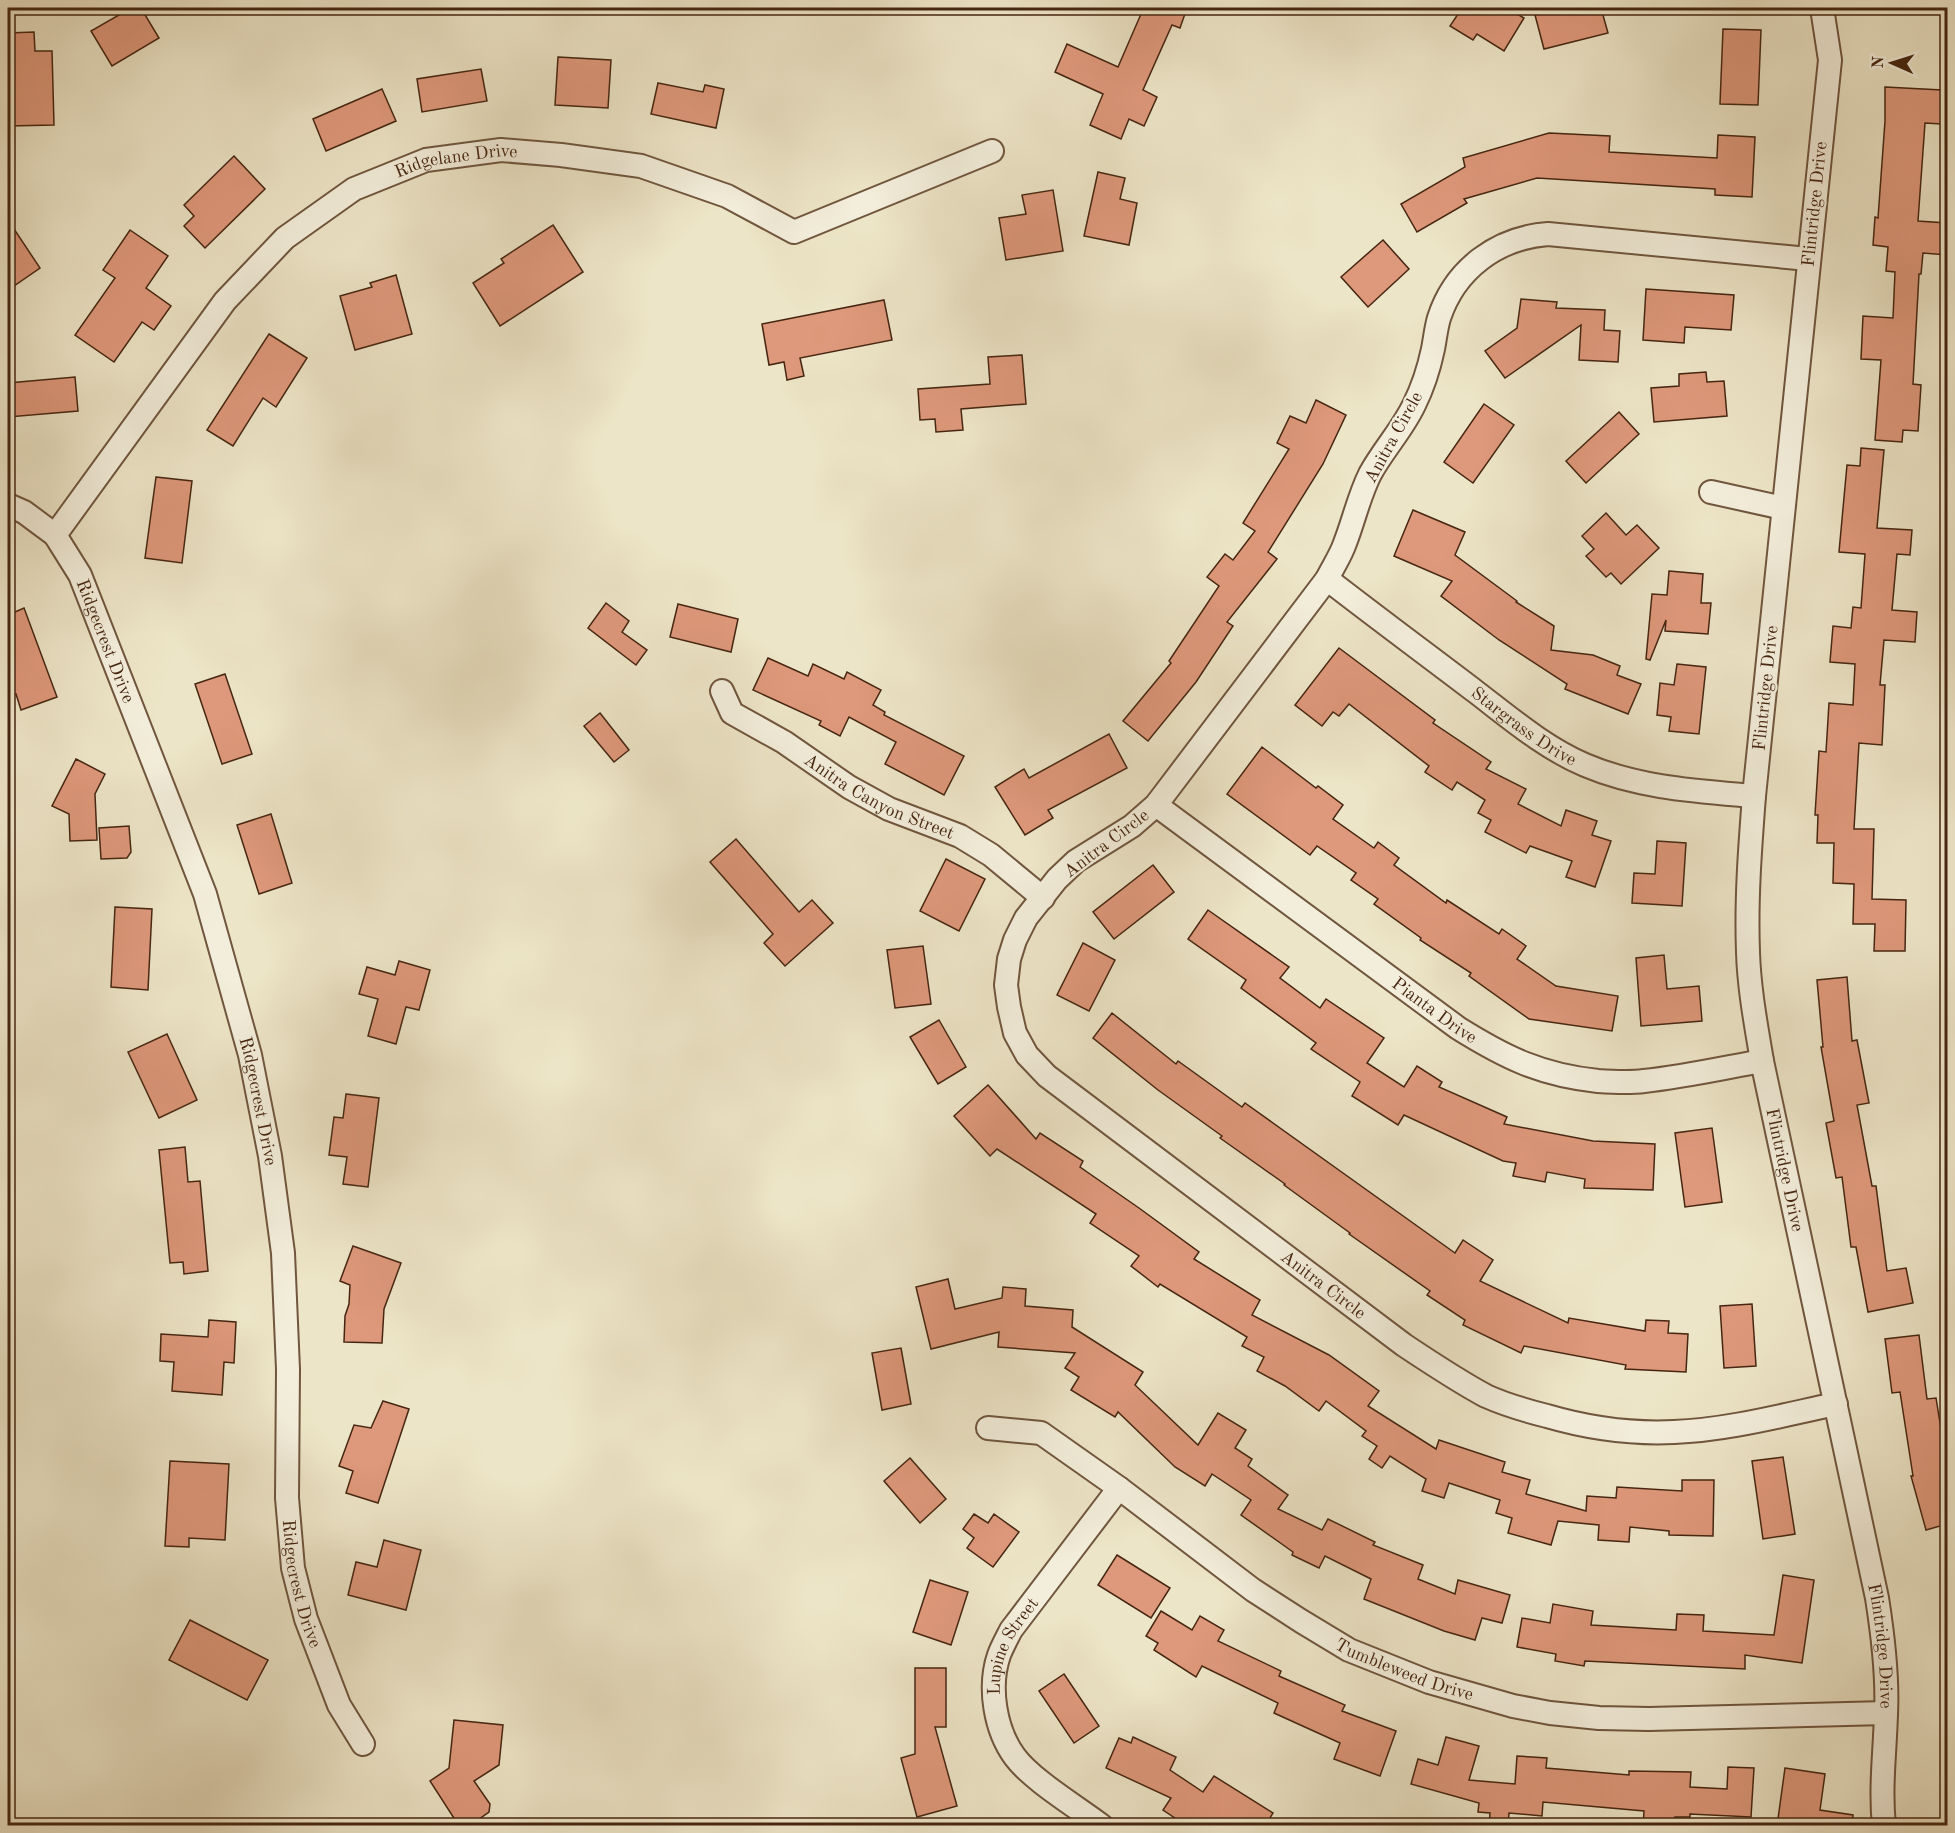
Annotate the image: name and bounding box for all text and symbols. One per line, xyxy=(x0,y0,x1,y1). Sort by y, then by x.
north arrow xyxy=(1862,33,1922,93)
text: N xyxy=(1871,55,1887,69)
street label: Flintridge Drive xyxy=(1799,141,1831,268)
street label: Ridgelane Drive xyxy=(392,142,518,182)
street label: Anitra Circle xyxy=(1361,389,1426,486)
street label: Ridgecrest Drive xyxy=(73,577,137,706)
street label: Flintridge Drive xyxy=(1750,625,1782,752)
street label: Stargrass Drive xyxy=(1468,684,1579,770)
street label: Anitra Canyon Street xyxy=(800,751,956,843)
street label: Anitra Circle xyxy=(1061,806,1152,881)
street label: Pianta Drive xyxy=(1388,975,1479,1047)
street label: Ridgecrest Drive xyxy=(235,1035,279,1167)
street label: Flintridge Drive xyxy=(1762,1107,1806,1234)
street label: Anitra Circle xyxy=(1277,1247,1369,1323)
street label: Ridgecrest Drive xyxy=(279,1519,324,1650)
street label: Flintridge Drive xyxy=(1864,1582,1894,1709)
street label: Lupine Street xyxy=(986,1595,1042,1695)
street label: Tumbleweed Drive xyxy=(1331,1636,1475,1704)

